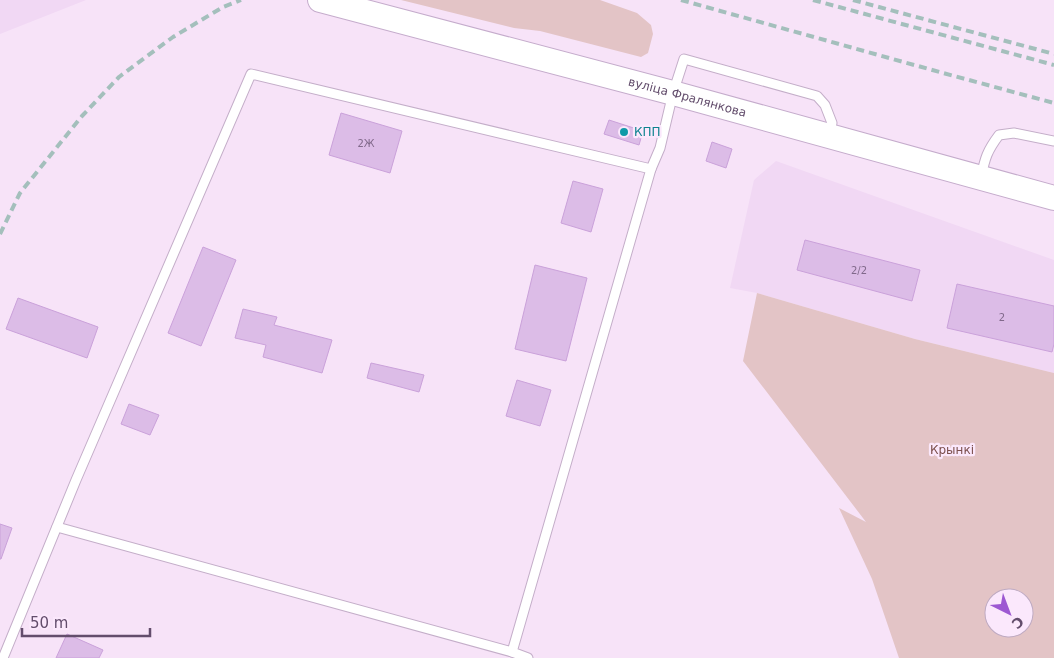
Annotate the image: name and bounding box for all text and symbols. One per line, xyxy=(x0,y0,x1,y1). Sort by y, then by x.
street label: вуліца Фралянкова xyxy=(627,75,748,120)
place label: КПП xyxy=(634,125,661,139)
marker: КПП xyxy=(618,126,630,138)
house number: 2Ж xyxy=(357,138,375,149)
house number: 2/2 xyxy=(851,265,867,276)
house number: 2 xyxy=(999,312,1005,323)
park label: Крынкі xyxy=(930,443,974,457)
north arrow xyxy=(984,588,1034,638)
scale bar xyxy=(22,606,150,638)
text: С xyxy=(1009,613,1027,632)
text: 50 m xyxy=(30,614,68,632)

